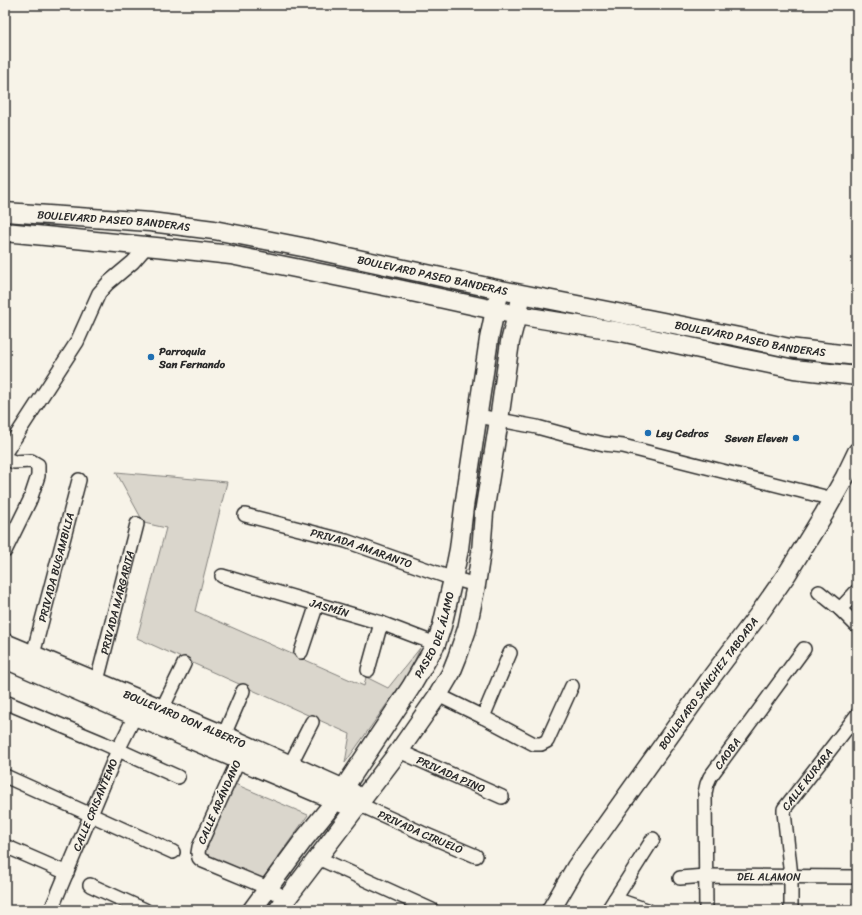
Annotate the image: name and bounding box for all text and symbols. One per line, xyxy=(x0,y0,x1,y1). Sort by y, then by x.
street label: BOULEVARD PASEO BANDERAS xyxy=(37,205,191,237)
street label: BOULEVARD PASEO BANDERAS xyxy=(355,250,509,301)
street label: BOULEVARD PASEO BANDERAS xyxy=(673,316,827,362)
place label: Parroquia San Fernando xyxy=(158,342,226,374)
marker: Parroquia San Fernando xyxy=(146,352,156,362)
place label: Ley Cedros xyxy=(656,424,710,443)
marker: Ley Cedros xyxy=(643,428,653,438)
place label: Seven Eleven xyxy=(724,429,788,448)
marker: Seven Eleven xyxy=(791,433,801,443)
street label: PRIVADA BUGAMBILIA xyxy=(33,511,80,624)
street label: PRIVADA AMARANTO xyxy=(308,523,415,574)
street label: PRIVADA MARGARITA xyxy=(95,549,140,657)
street label: PASEO DEL ÁLAMO xyxy=(409,590,460,682)
street label: JASMÍN xyxy=(306,593,352,623)
street label: BOULEVARD SÁNCHEZ TABOADA xyxy=(654,613,763,754)
street label: BOULEVARD DON ALBERTO xyxy=(120,685,249,754)
street label: CAOBA xyxy=(710,734,746,774)
street label: CALLE KURARA xyxy=(777,744,838,815)
street label: PRIVADA PINO xyxy=(413,751,488,798)
street label: CALLE CRISANTEMO xyxy=(68,756,123,854)
street label: CALLE ARÁNDANO xyxy=(192,757,247,847)
street label: PRIVADA CIRUELO xyxy=(375,805,466,859)
street label: DEL ALAMON xyxy=(737,867,801,887)

